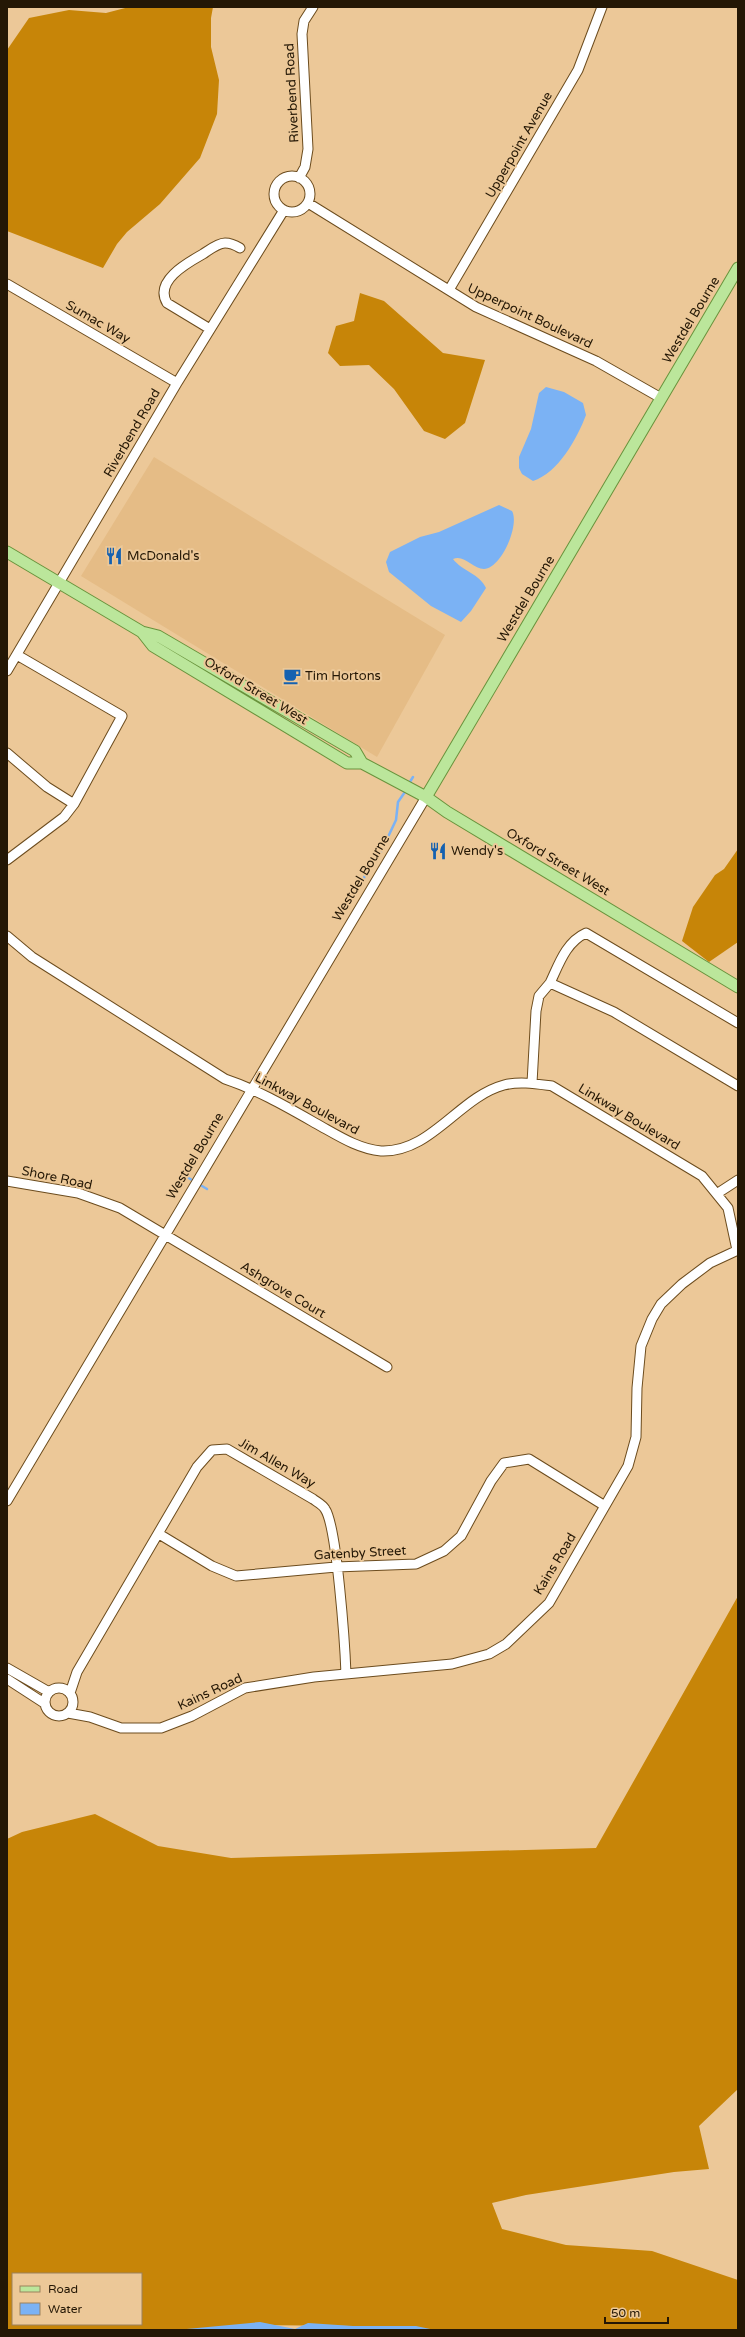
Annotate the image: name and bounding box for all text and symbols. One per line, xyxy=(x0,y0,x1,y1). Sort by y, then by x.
street label: Riverbend Road xyxy=(281,43,303,143)
street label: Upperpoint Avenue xyxy=(482,89,556,201)
street label: Westdel Bourne xyxy=(659,274,723,366)
street label: Upperpoint Boulevard xyxy=(465,280,595,352)
street label: Sumac Way xyxy=(63,297,133,347)
street label: Riverbend Road xyxy=(100,386,164,480)
restaurant icon: McDonald's xyxy=(104,546,124,566)
place label: McDonald's xyxy=(127,548,200,564)
street label: Westdel Bourne xyxy=(494,553,558,645)
street label: Oxford Street West xyxy=(201,654,311,728)
cafe icon: Tim Hortons xyxy=(282,666,302,686)
place label: Tim Hortons xyxy=(305,668,381,684)
street label: Oxford Street West xyxy=(503,825,613,899)
street label: Westdel Bourne xyxy=(329,832,393,924)
restaurant icon: Wendy's xyxy=(428,841,448,861)
place label: Wendy's xyxy=(451,843,503,859)
street label: Linkway Boulevard xyxy=(252,1070,362,1138)
street label: Linkway Boulevard xyxy=(575,1080,683,1154)
street label: Westdel Bourne xyxy=(163,1110,227,1202)
street label: Shore Road xyxy=(20,1163,94,1193)
street label: Ashgrove Court xyxy=(237,1258,329,1322)
street label: Jim Allen Way xyxy=(236,1435,318,1491)
street label: Kains Road xyxy=(530,1530,580,1598)
street label: Gatenby Street xyxy=(313,1543,407,1563)
street label: Kains Road xyxy=(175,1670,245,1714)
legend xyxy=(12,2273,142,2325)
text: Road xyxy=(48,2282,78,2296)
scale bar xyxy=(605,2299,668,2325)
text: Water xyxy=(48,2302,83,2316)
text: 50 m xyxy=(611,2306,640,2320)

